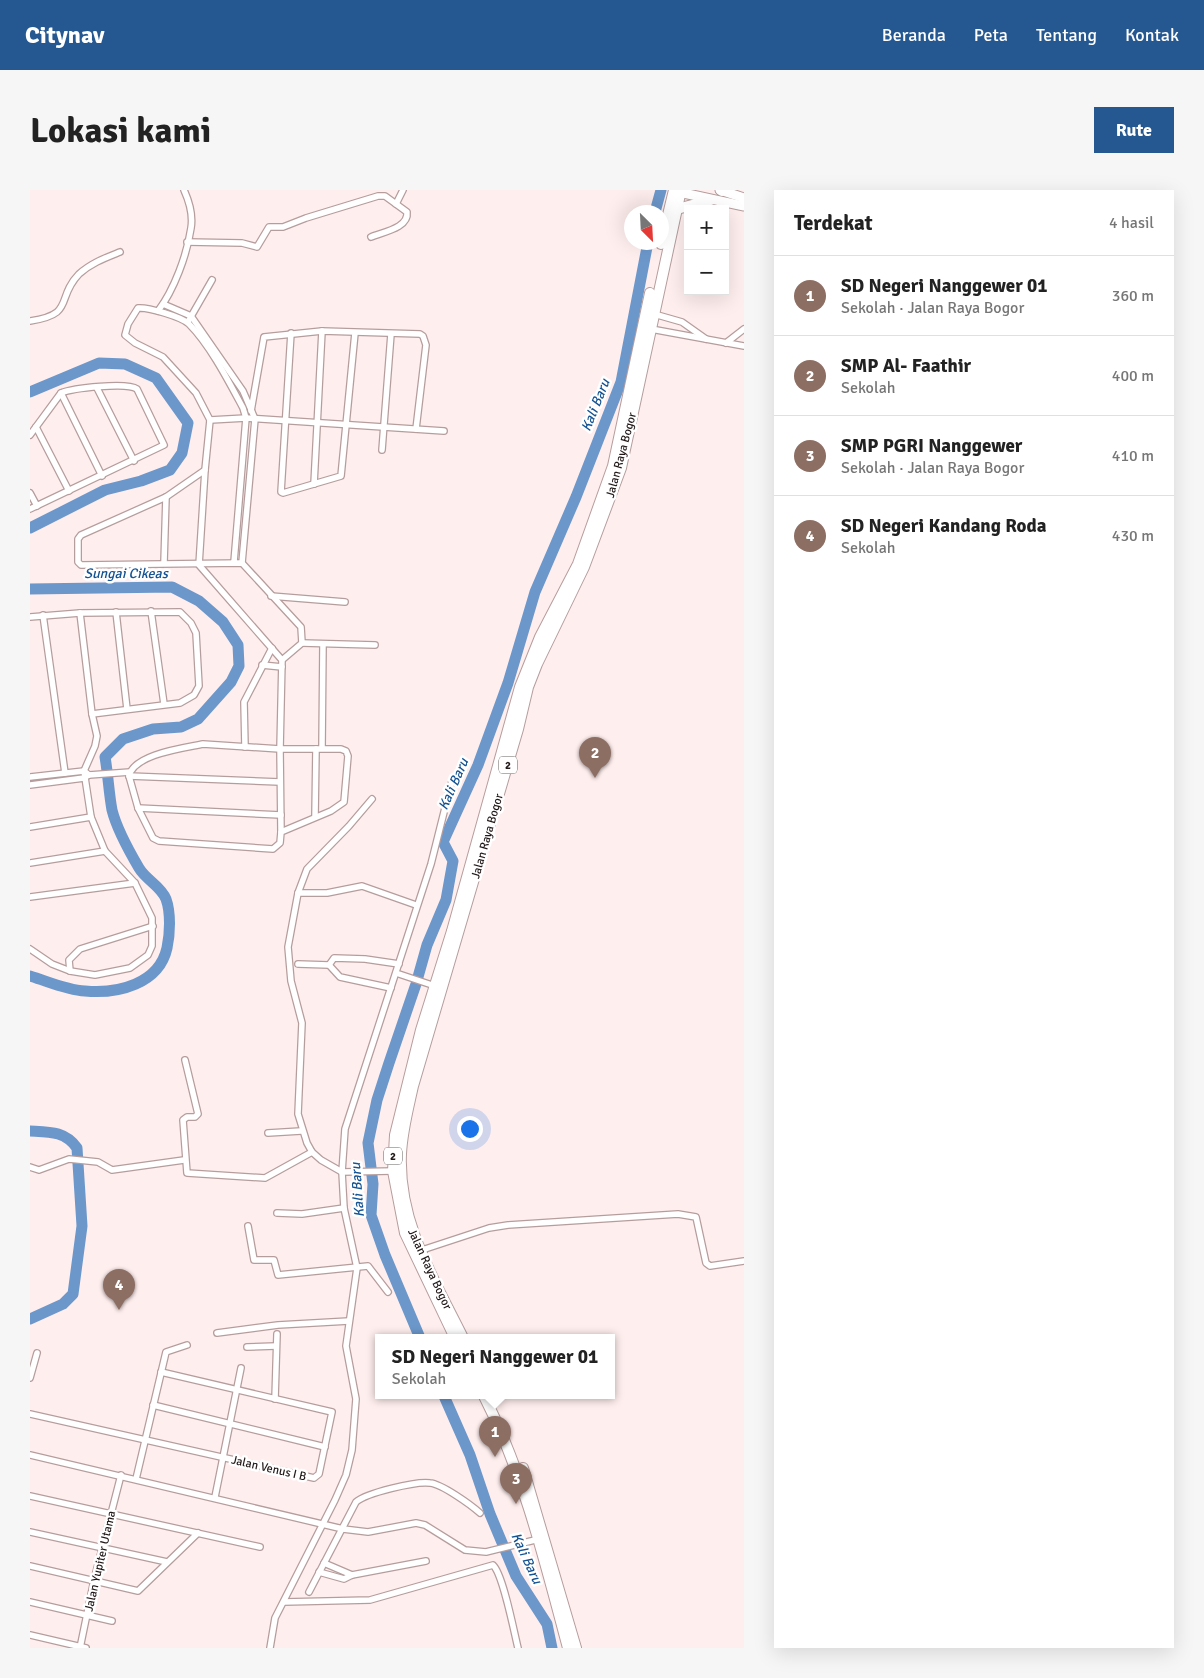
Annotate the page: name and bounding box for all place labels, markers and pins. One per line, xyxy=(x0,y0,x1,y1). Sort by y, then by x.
pin: 2 xyxy=(579,737,611,778)
pin: 4 xyxy=(103,1269,135,1310)
pin: 1 xyxy=(479,1416,511,1457)
pin: 3 xyxy=(500,1463,532,1504)

